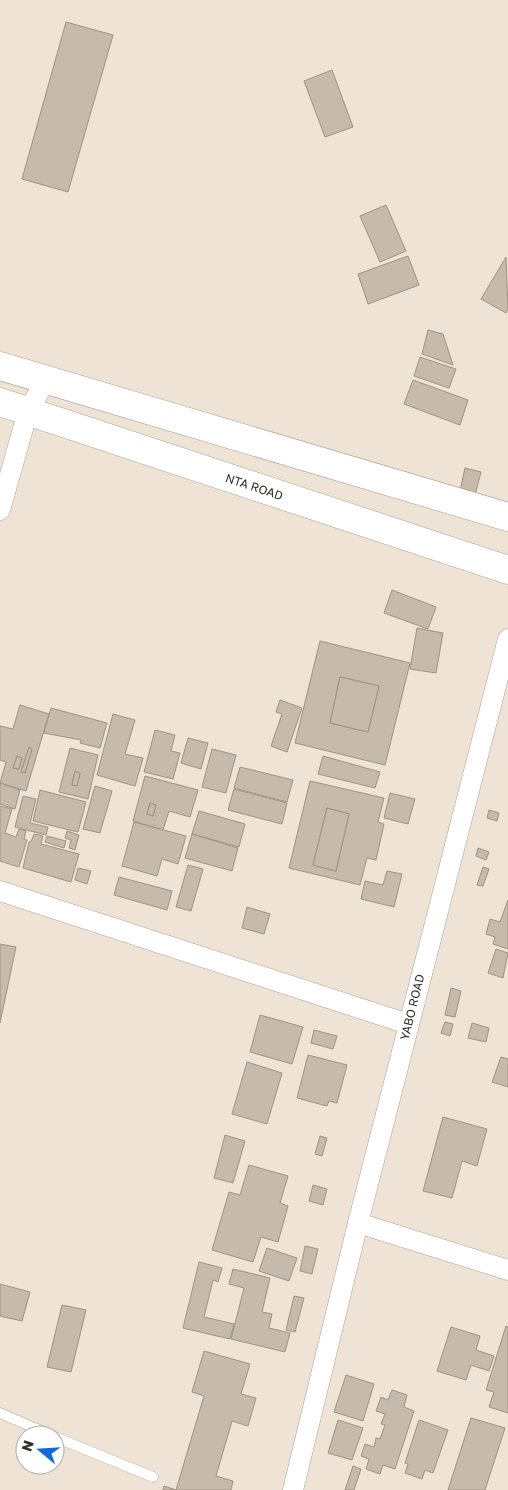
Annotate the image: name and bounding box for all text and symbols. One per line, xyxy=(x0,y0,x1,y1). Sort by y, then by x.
street label: NTA ROAD xyxy=(224,470,285,503)
street label: YABO ROAD xyxy=(397,972,427,1042)
north arrow xyxy=(15,1425,65,1475)
text: N xyxy=(17,1438,37,1454)

